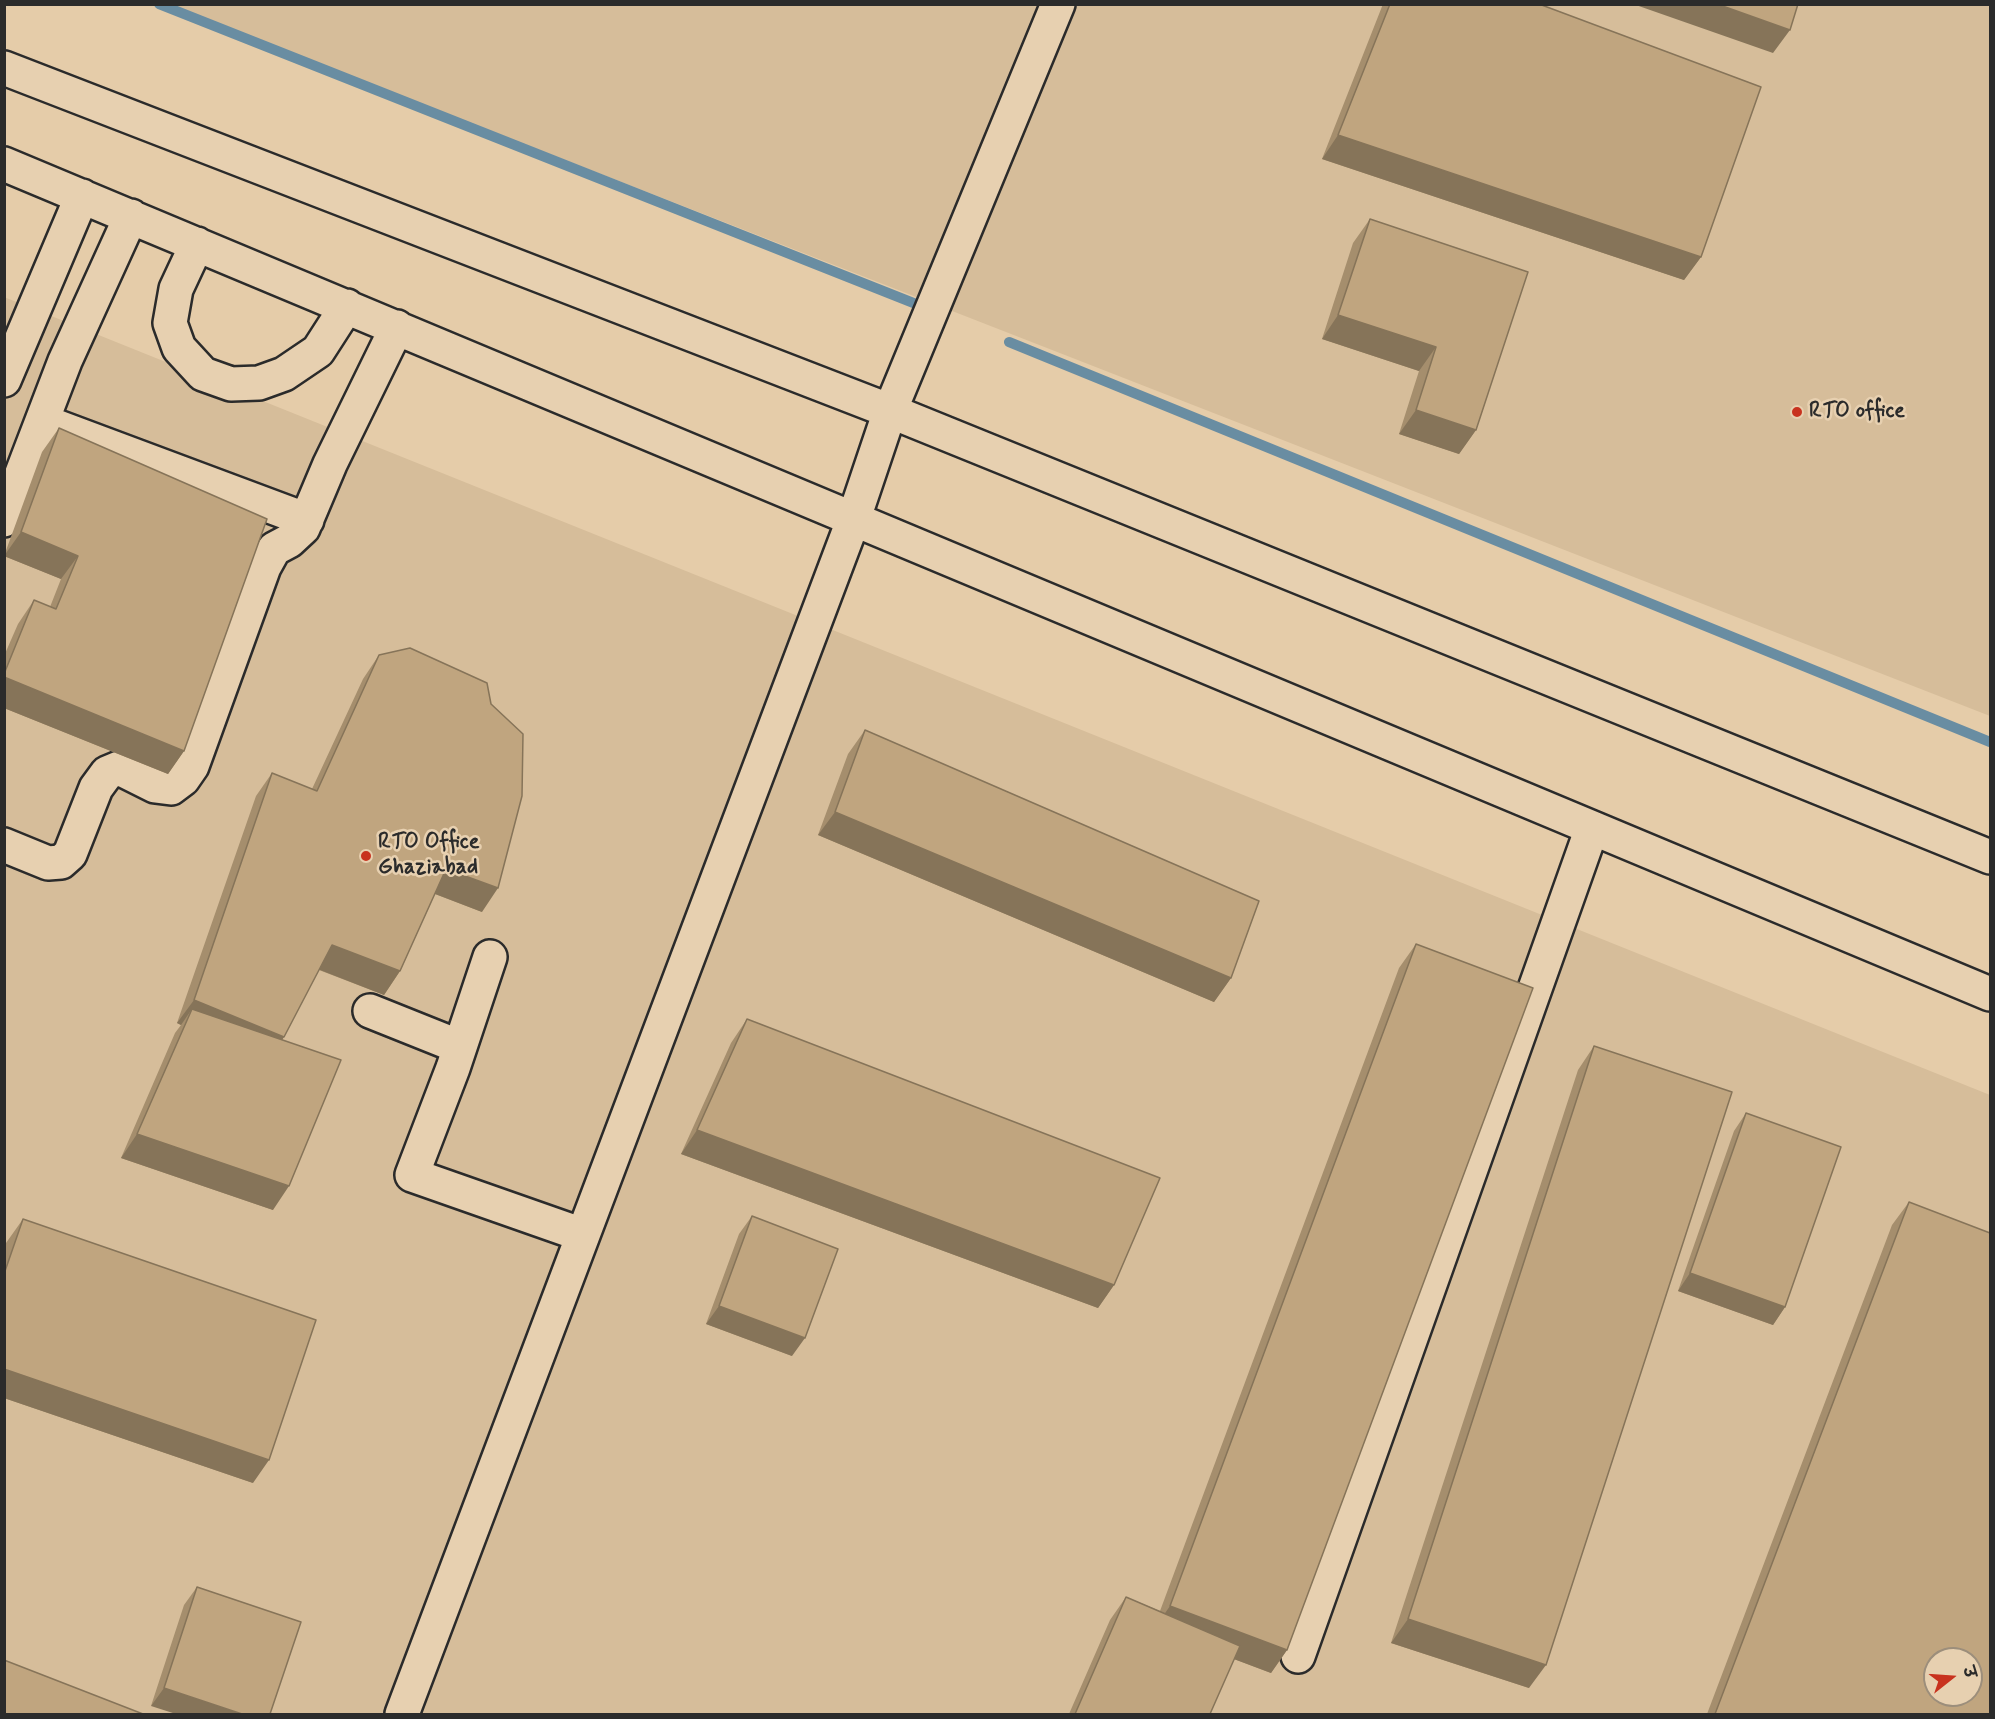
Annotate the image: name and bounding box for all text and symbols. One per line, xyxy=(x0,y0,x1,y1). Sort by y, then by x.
place label: RTO office xyxy=(1809,399,1905,425)
marker: RTO office xyxy=(1790,405,1804,419)
place label: RTO Office Ghaziabad xyxy=(378,830,480,882)
marker: RTO Office Ghaziabad xyxy=(359,849,373,863)
north arrow xyxy=(1923,1647,1983,1707)
text: उ xyxy=(1957,1664,1980,1680)

